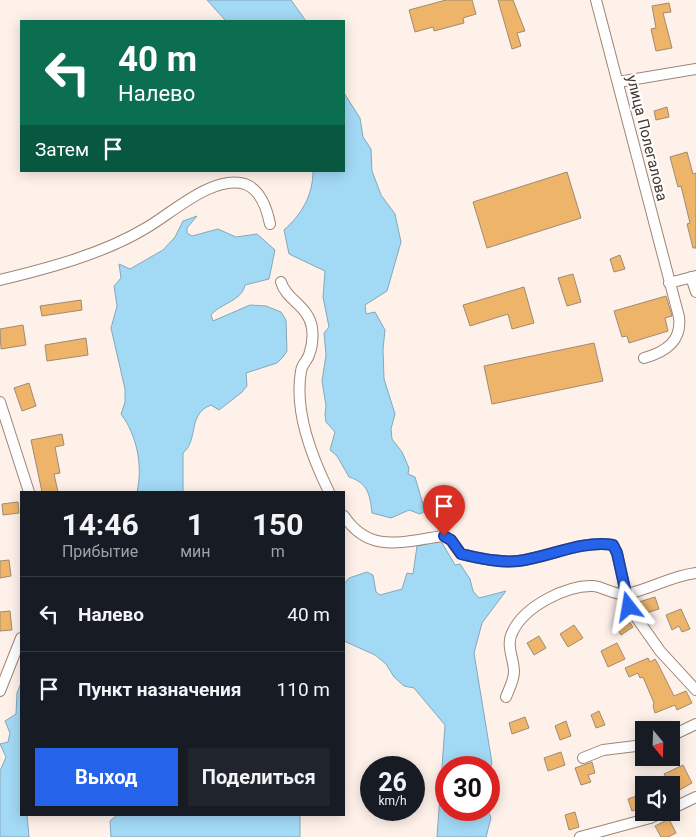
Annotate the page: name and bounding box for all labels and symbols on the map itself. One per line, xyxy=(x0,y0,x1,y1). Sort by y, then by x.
street label: улица Полегалова xyxy=(623,73,671,203)
pin xyxy=(423,485,465,536)
position arrow xyxy=(602,580,654,632)
north arrow xyxy=(635,721,680,766)
speed limit sign: 30 xyxy=(435,756,500,821)

